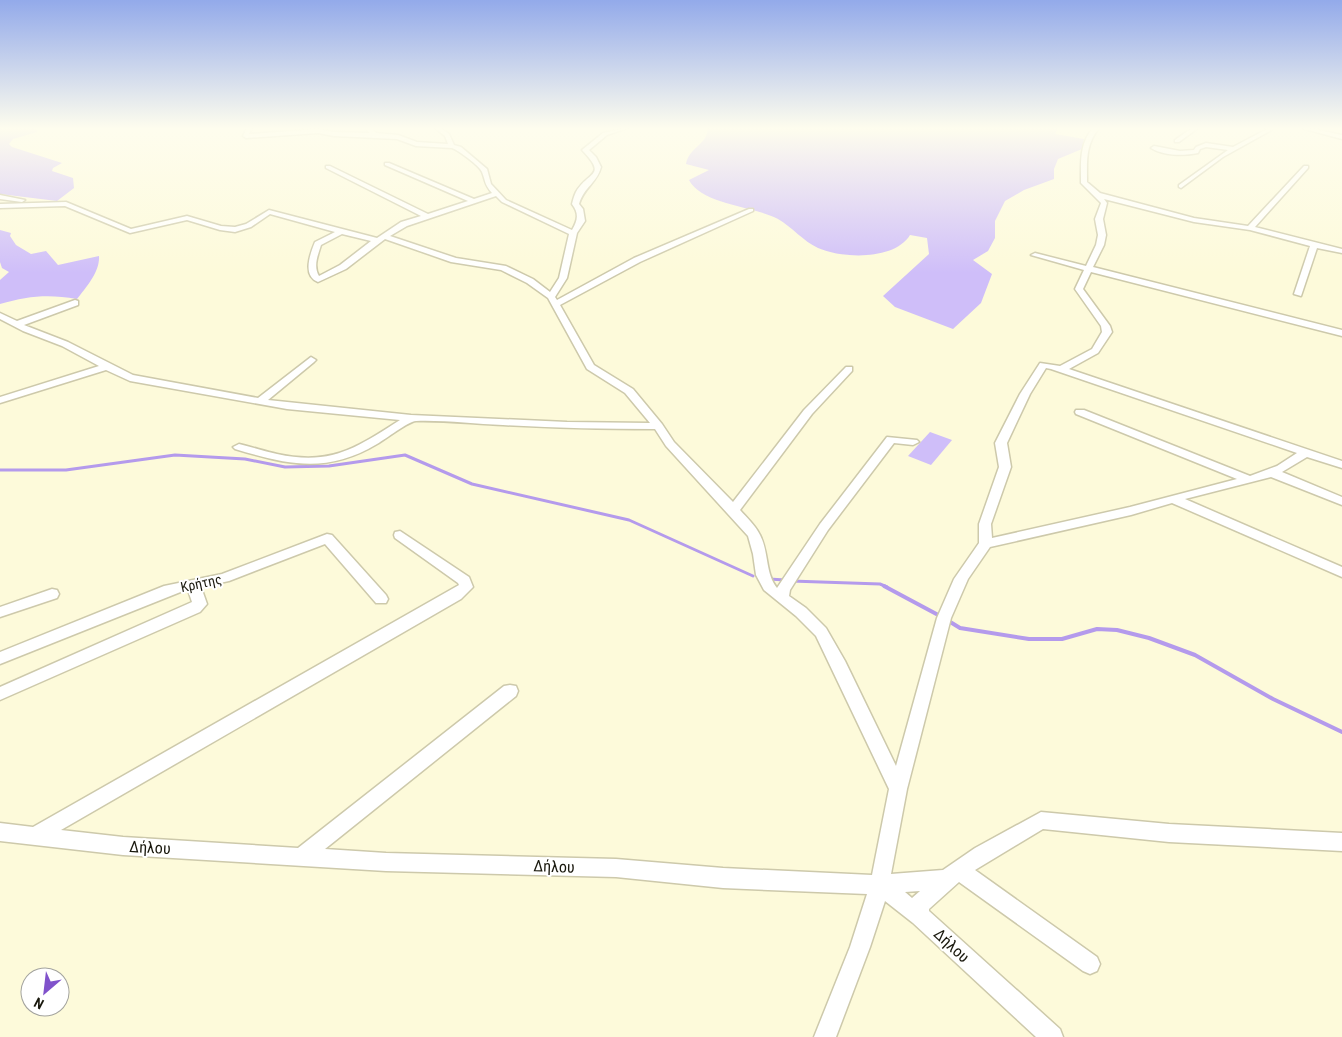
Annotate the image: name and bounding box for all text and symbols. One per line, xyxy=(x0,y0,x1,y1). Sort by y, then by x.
street label: Κρήτης xyxy=(179,571,223,595)
street label: Δήλου xyxy=(129,837,171,858)
street label: Δήλου xyxy=(533,856,575,877)
street label: Δήλου xyxy=(930,924,973,966)
north arrow xyxy=(20,967,70,1017)
text: N xyxy=(31,994,46,1013)

